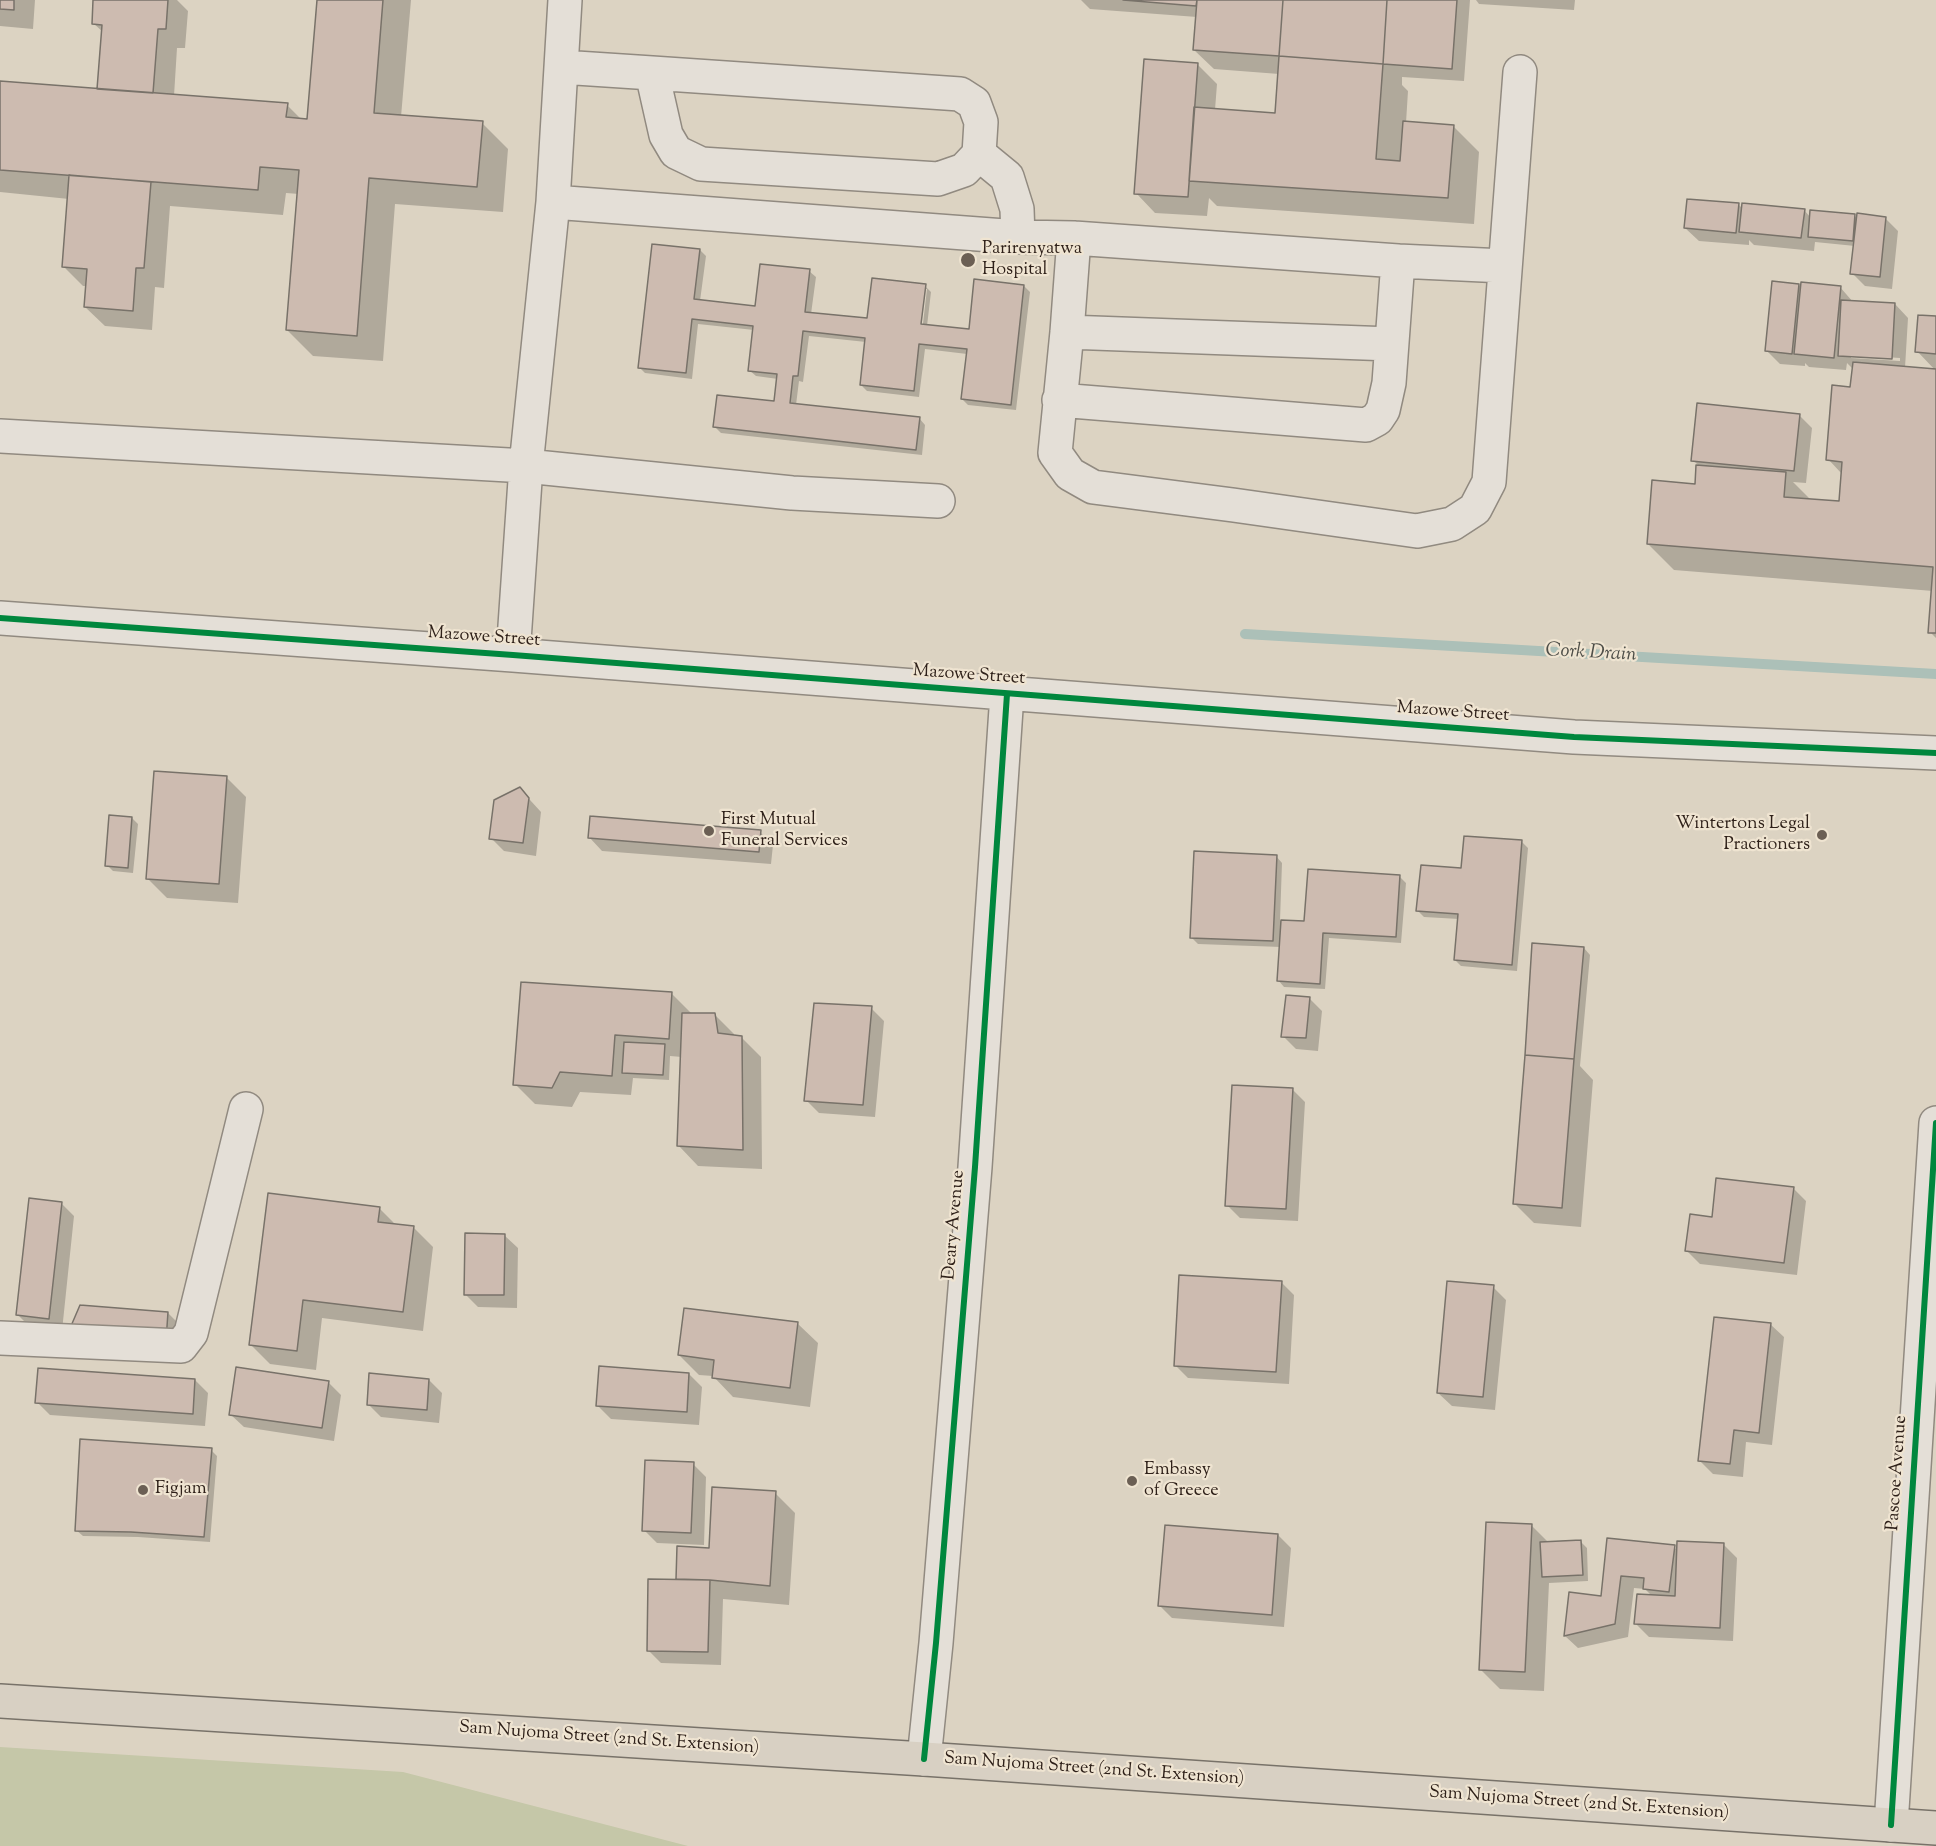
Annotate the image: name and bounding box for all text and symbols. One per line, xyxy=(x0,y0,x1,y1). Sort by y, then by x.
place label: Parirenyatwa Hospital xyxy=(982,239,1082,282)
marker: Parirenyatwa Hospital xyxy=(959,251,977,269)
street label: Mazowe Street xyxy=(427,623,541,653)
water label: Cork Drain xyxy=(1545,640,1637,668)
street label: Mazowe Street xyxy=(912,661,1026,691)
street label: Mazowe Street xyxy=(1396,698,1510,728)
place label: First Mutual Funeral Services xyxy=(721,810,848,852)
place label: Wintertons Legal Practioners xyxy=(1675,814,1810,856)
marker: First Mutual Funeral Services xyxy=(702,824,716,838)
marker: Wintertons Legal Practioners xyxy=(1815,828,1829,842)
street label: Deary Avenue xyxy=(939,1169,971,1281)
street label: Pascoe Avenue xyxy=(1883,1415,1913,1531)
place label: Embassy of Greece xyxy=(1144,1460,1219,1502)
marker: Embassy of Greece xyxy=(1125,1474,1139,1488)
place label: Figjam xyxy=(155,1479,207,1501)
marker: Figjam xyxy=(136,1483,150,1497)
street label: Sam Nujoma Street (2nd St. Extension) xyxy=(458,1718,760,1760)
street label: Sam Nujoma Street (2nd St. Extension) xyxy=(943,1749,1245,1791)
street label: Sam Nujoma Street (2nd St. Extension) xyxy=(1428,1783,1730,1825)

